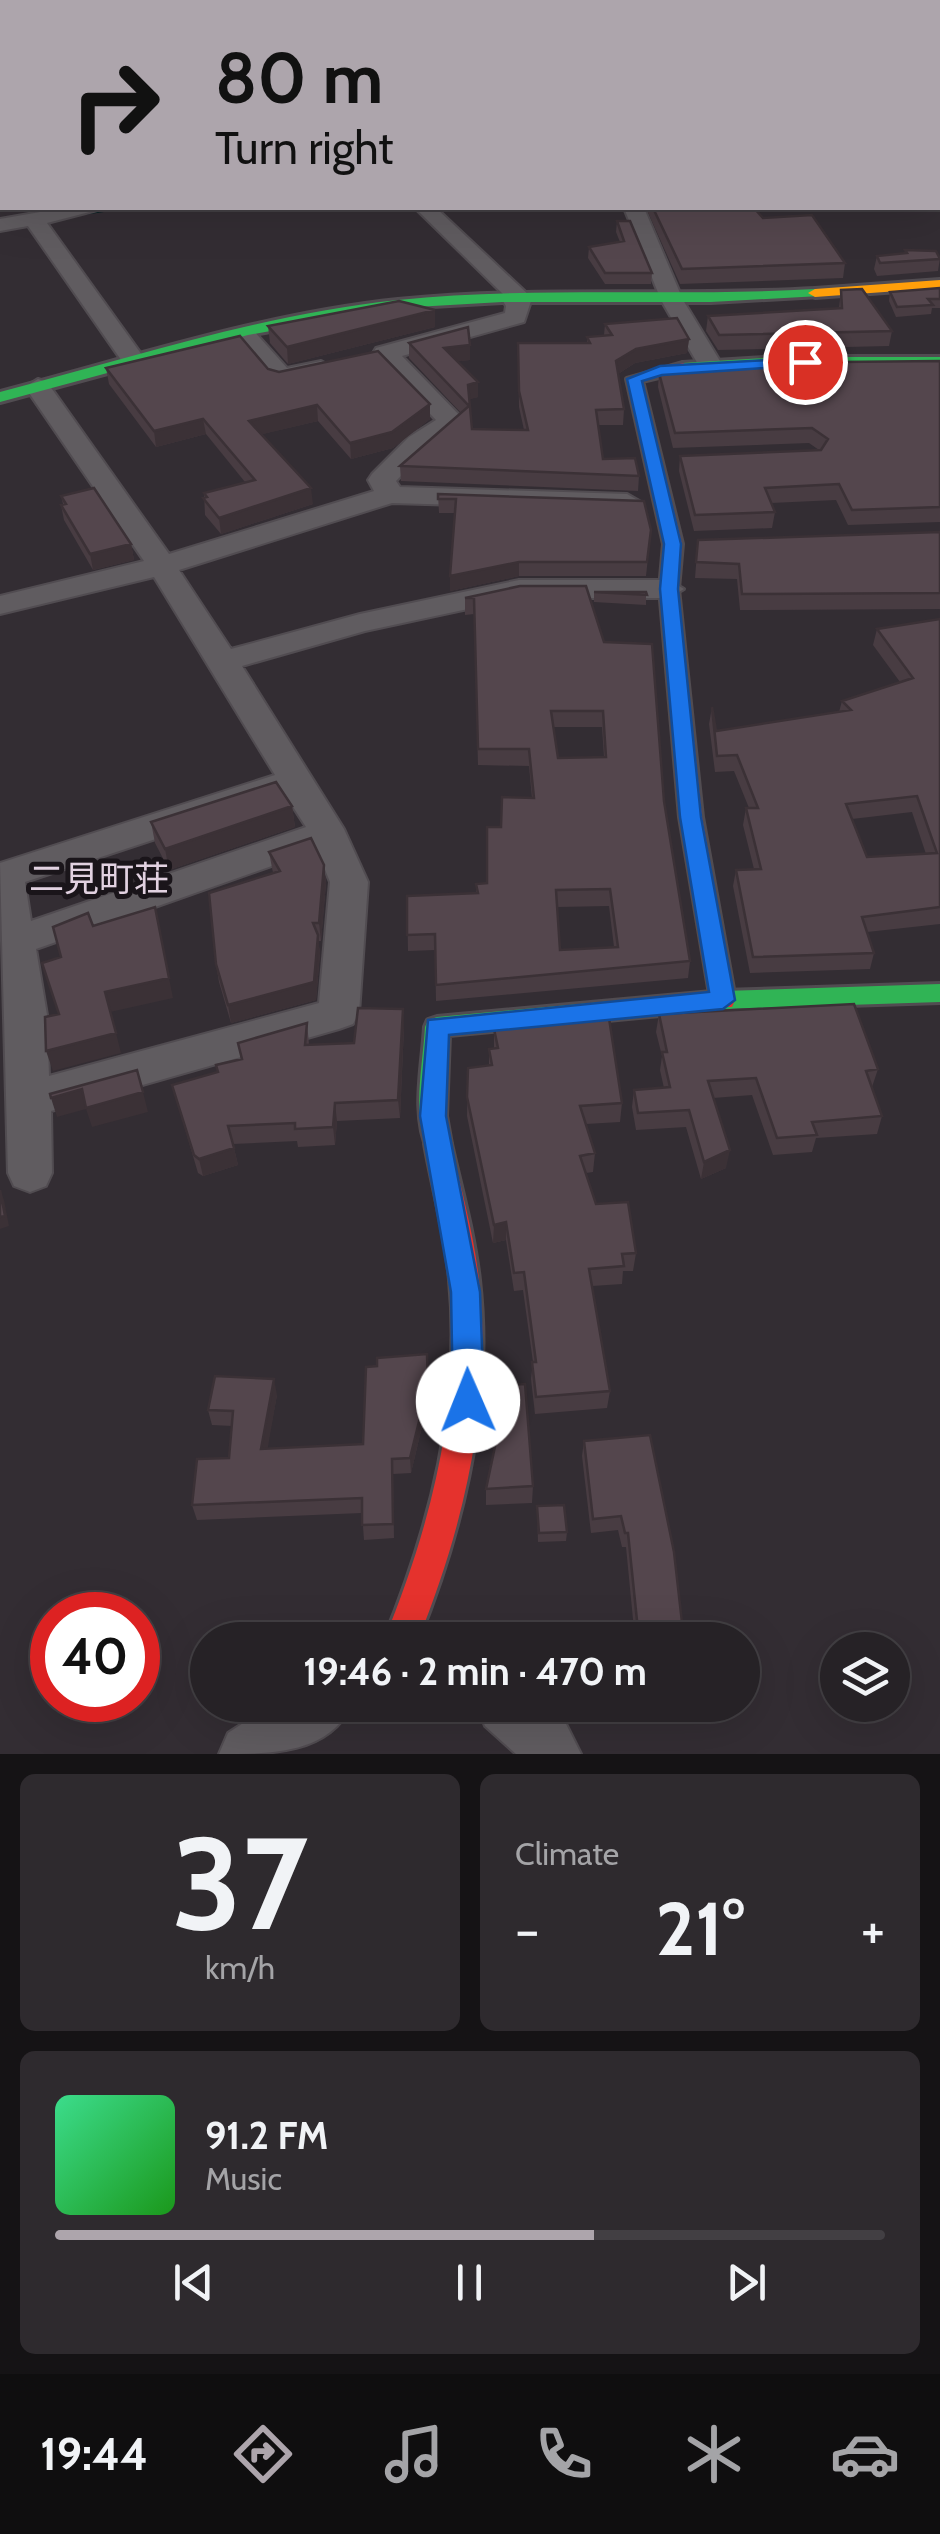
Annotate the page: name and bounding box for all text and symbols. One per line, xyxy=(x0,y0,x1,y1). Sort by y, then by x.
text: 80 m xyxy=(215,35,383,121)
icon: right xyxy=(50,40,180,170)
text: Turn right xyxy=(215,121,394,175)
pin xyxy=(763,320,848,405)
icon: arrive xyxy=(778,335,833,390)
district label: 二見町荘 xyxy=(29,857,169,900)
position arrow xyxy=(416,1349,520,1453)
speed limit sign: 40 xyxy=(30,1592,160,1722)
map controls xyxy=(820,1632,910,1722)
button: layers xyxy=(820,1632,910,1722)
text: 19:46 · 2 min · 470 m xyxy=(303,1648,647,1695)
text: 37 xyxy=(172,1804,308,1962)
text: Climate xyxy=(515,1834,619,1873)
text: 21° xyxy=(655,1883,745,1974)
text: − xyxy=(515,1896,539,1963)
text: + xyxy=(861,1896,885,1963)
text: km/h xyxy=(205,1948,275,1987)
text: 91.2 FM xyxy=(205,2112,328,2159)
text: Music xyxy=(205,2159,282,2198)
icon: previous xyxy=(166,2255,221,2310)
icon: pause xyxy=(442,2255,497,2310)
icon: next xyxy=(719,2255,774,2310)
icon: directions xyxy=(228,2419,298,2489)
icon: music xyxy=(379,2419,449,2489)
icon: phone xyxy=(529,2419,599,2489)
icon: climate xyxy=(679,2419,749,2489)
icon: car xyxy=(830,2419,900,2489)
text: 19:44 xyxy=(40,2427,148,2481)

